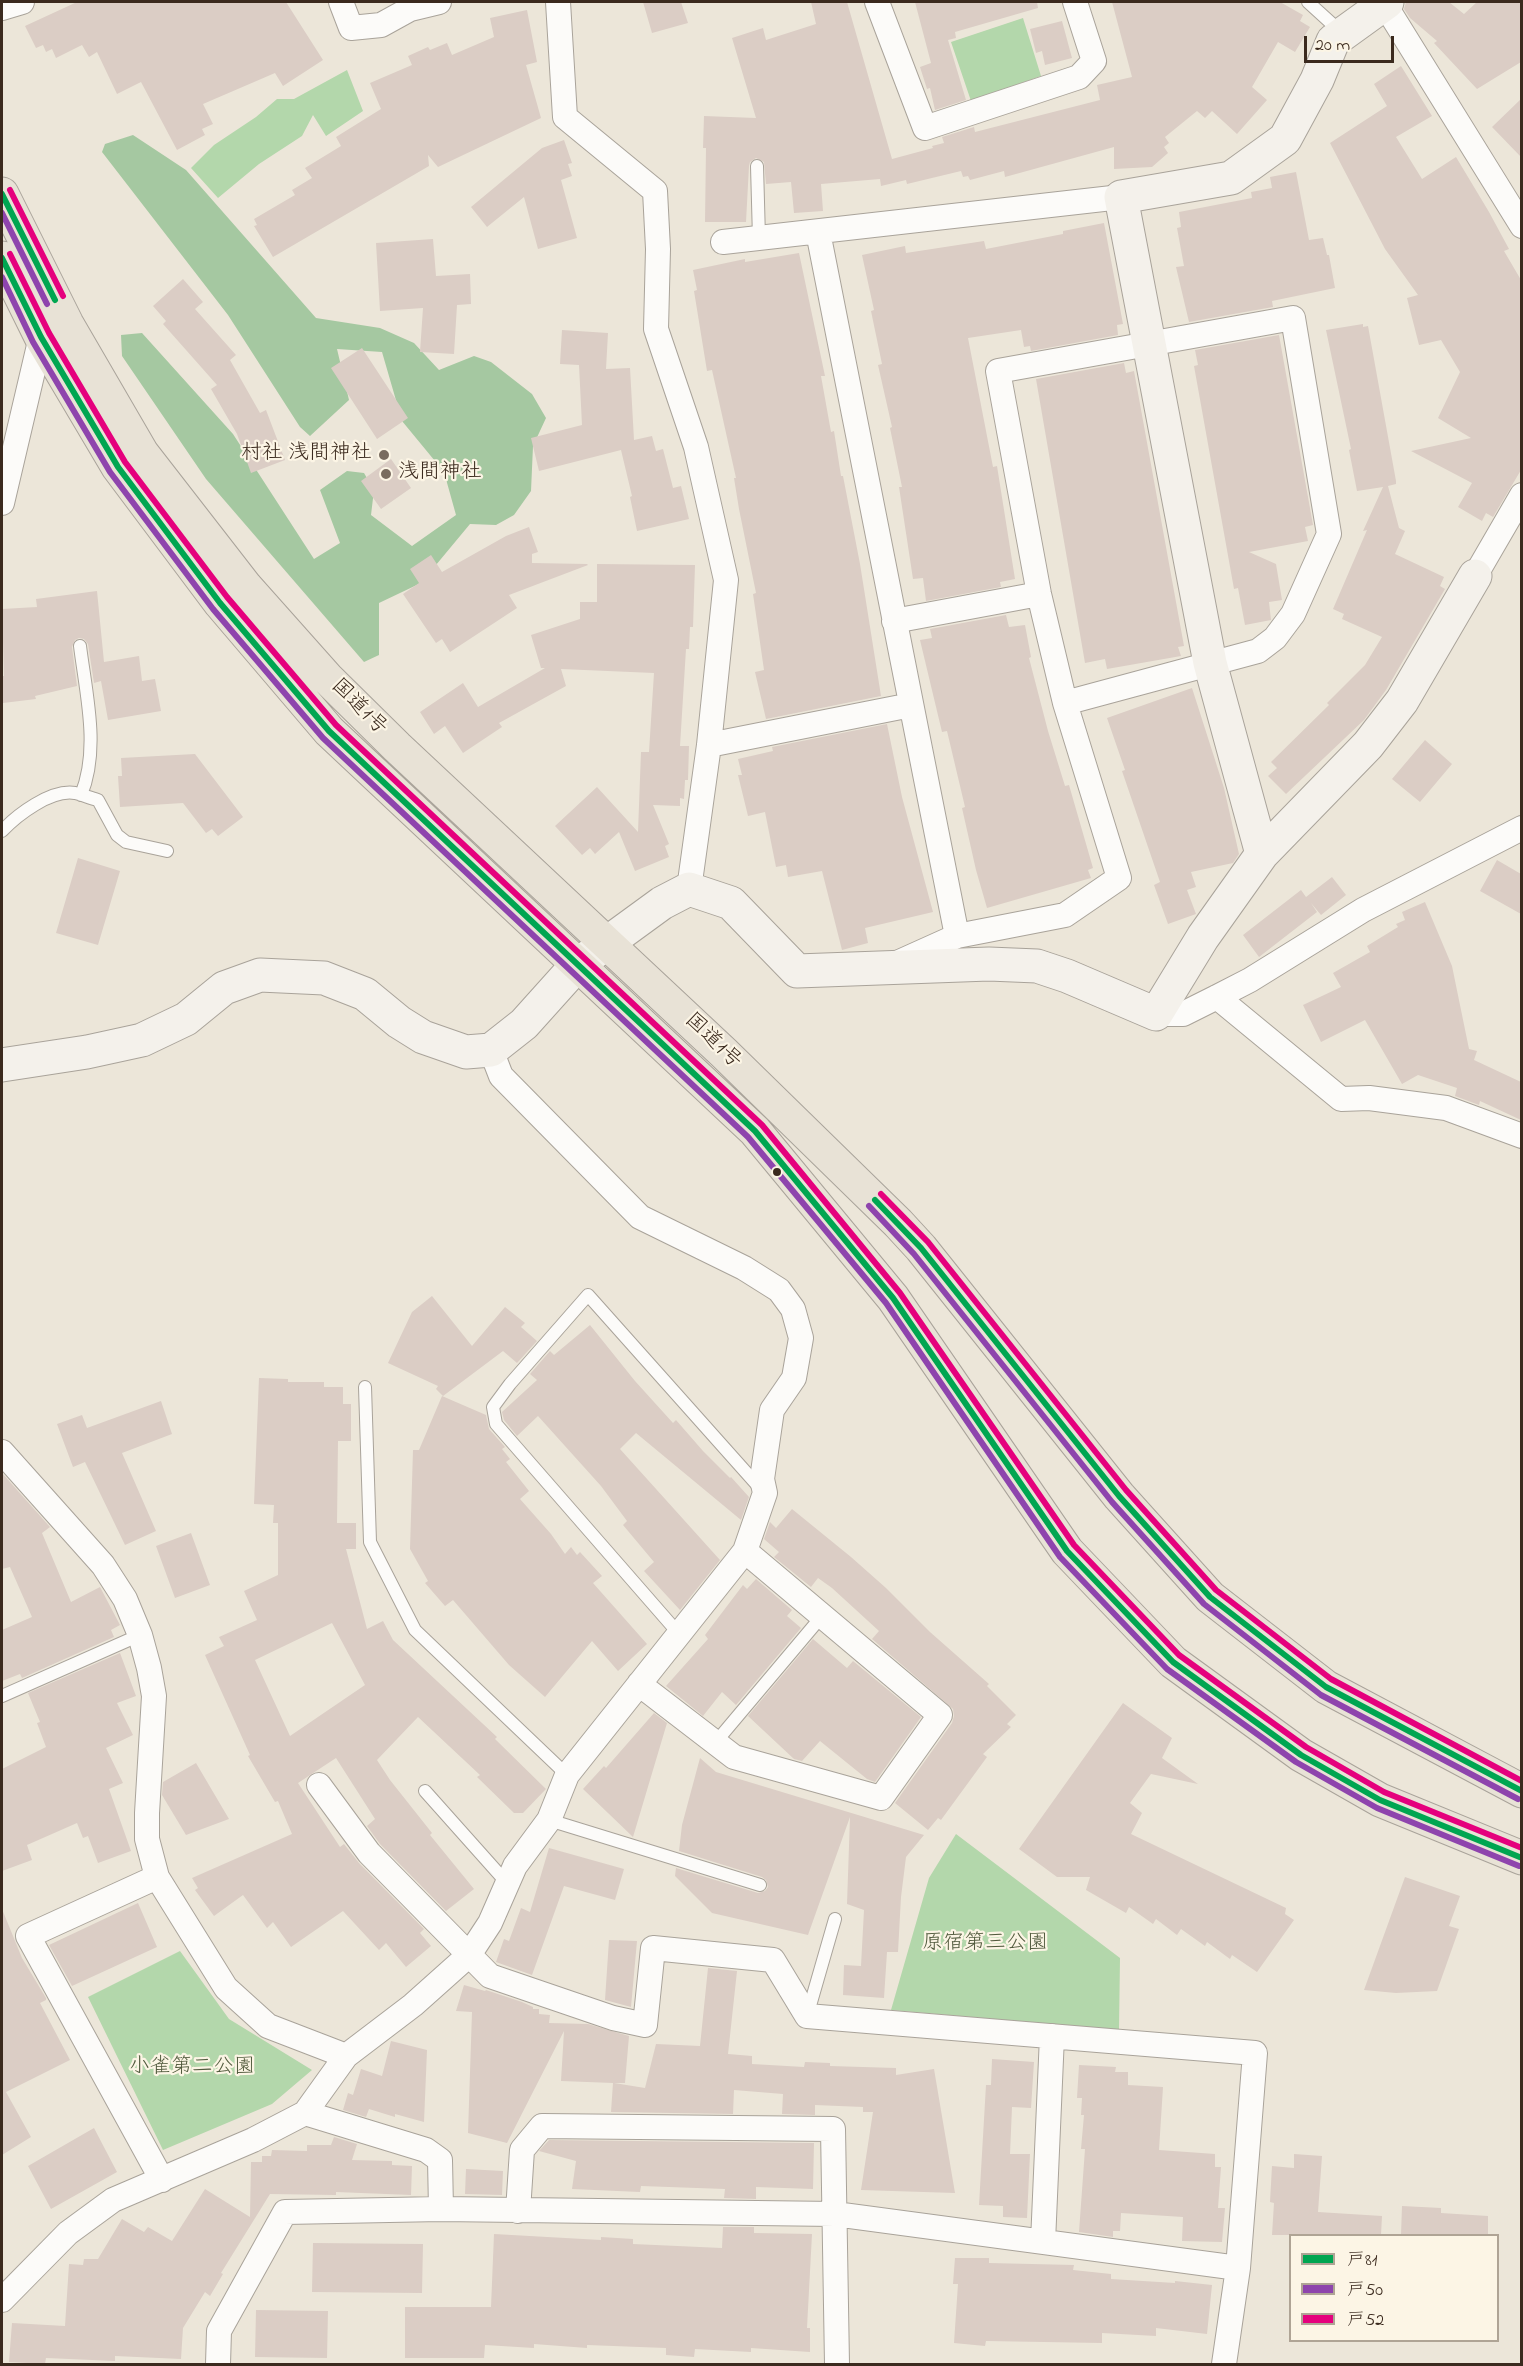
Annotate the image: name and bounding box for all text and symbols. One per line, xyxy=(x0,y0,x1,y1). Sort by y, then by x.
scale bar xyxy=(1307,24,1397,62)
text: 20 m xyxy=(1315,33,1350,59)
place label: 村社 浅間神社 xyxy=(241,442,372,468)
marker: 村社 浅間神社 xyxy=(377,448,391,462)
place label: 浅間神社 xyxy=(398,461,482,487)
marker: 浅間神社 xyxy=(379,467,393,481)
street label: 国道1号 xyxy=(324,674,392,742)
street label: 国道1号 xyxy=(678,1009,746,1075)
unlabelled marker xyxy=(771,1166,783,1178)
park label: 原宿第三公園 xyxy=(922,1932,1048,1958)
park label: 小雀第二公園 xyxy=(129,2056,255,2082)
legend xyxy=(1289,2234,1499,2342)
text: 戸81 xyxy=(1347,2248,1377,2274)
text: 戸50 xyxy=(1347,2278,1383,2304)
text: 戸52 xyxy=(1347,2308,1384,2334)

